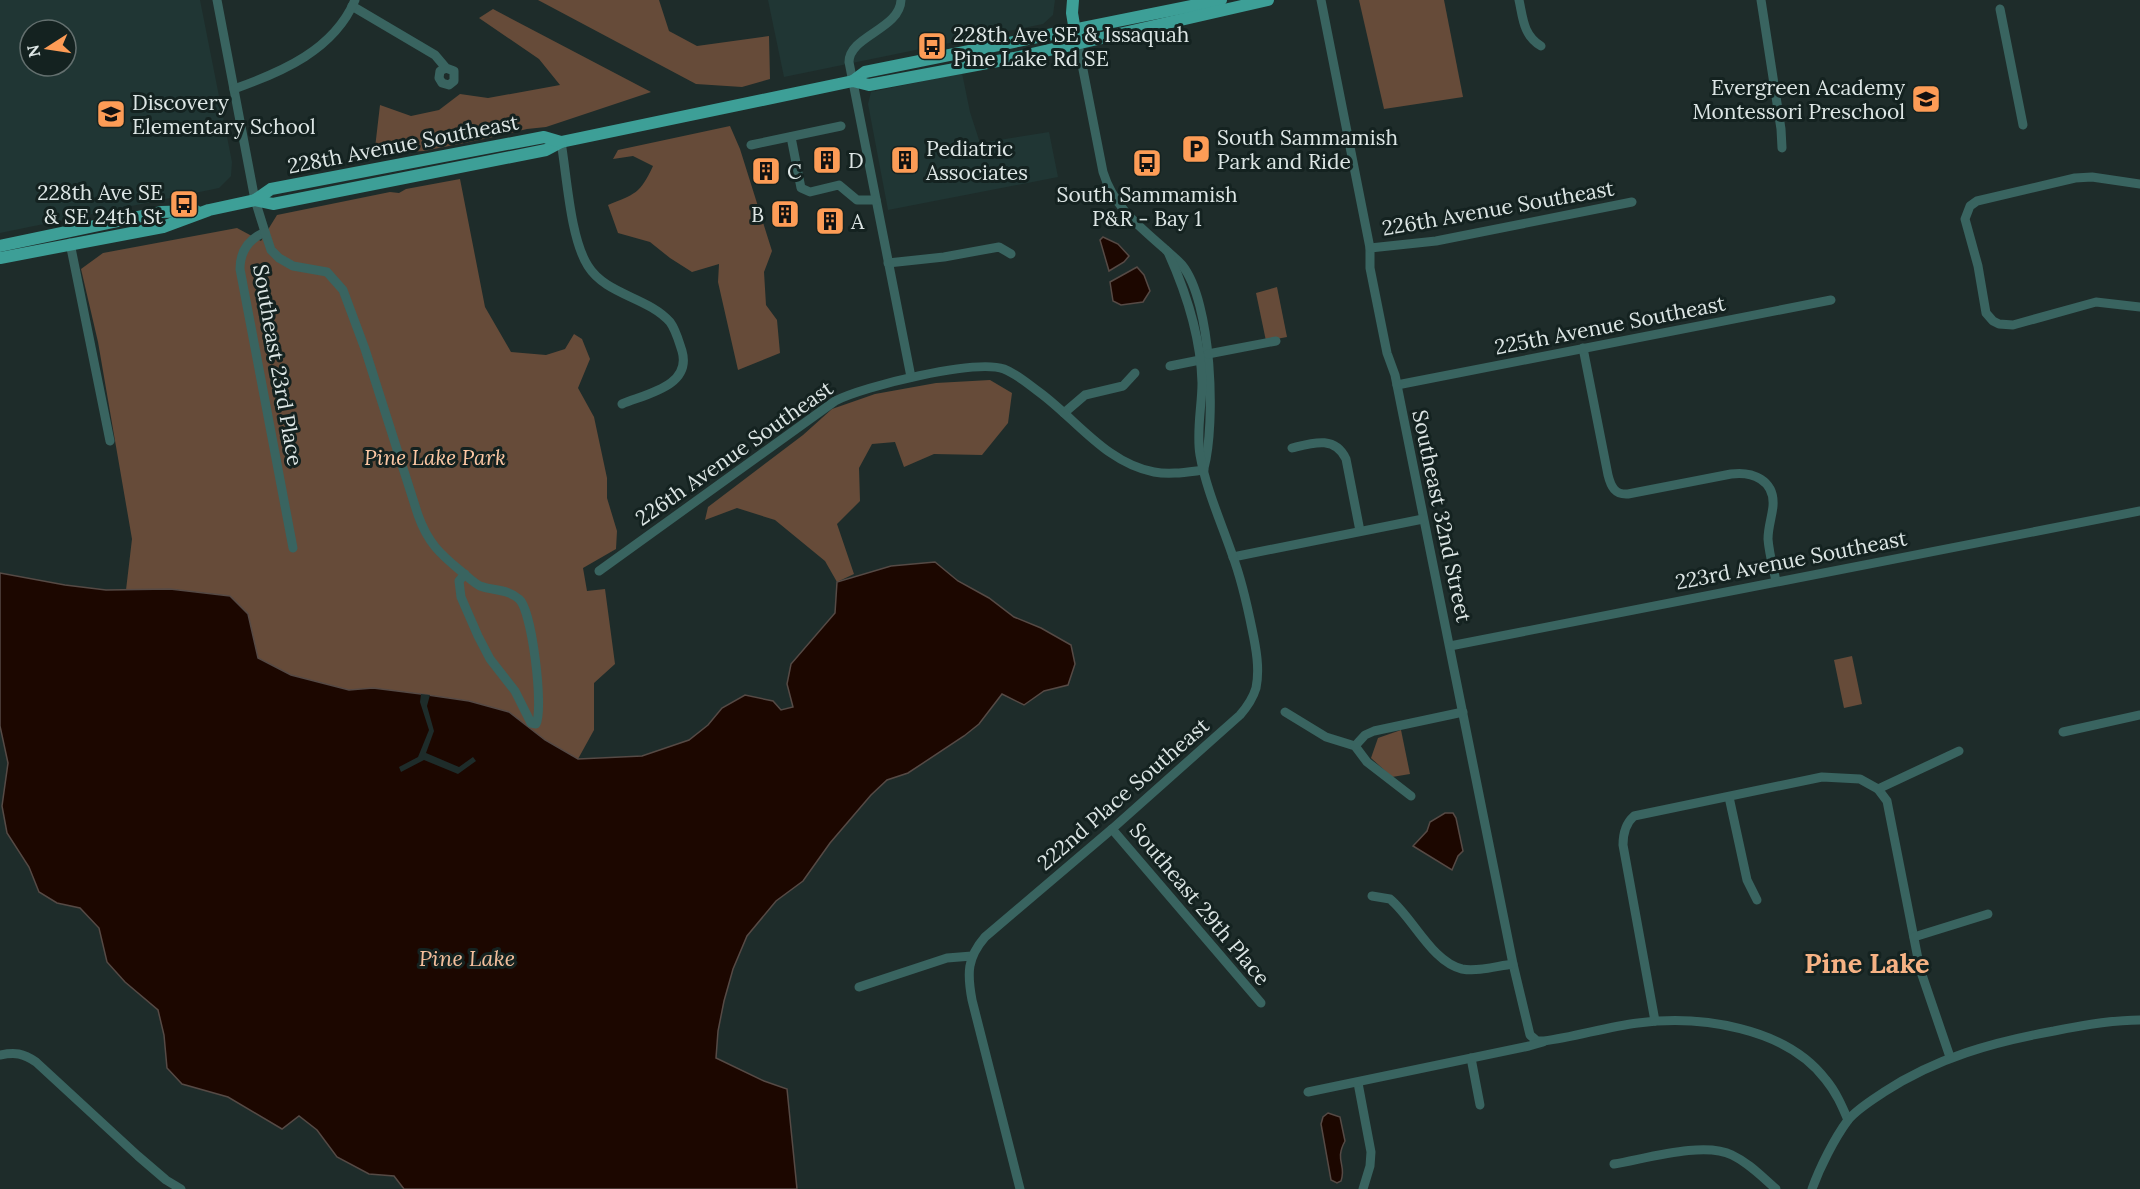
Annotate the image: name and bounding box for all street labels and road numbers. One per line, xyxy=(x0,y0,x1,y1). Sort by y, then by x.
street label: 228th Avenue Southeast xyxy=(285,108,522,180)
street label: 226th Avenue Southeast xyxy=(1380,174,1617,242)
street label: Southeast 23rd Place xyxy=(247,262,309,468)
street label: 225th Avenue Southeast xyxy=(1492,289,1729,361)
street label: 226th Avenue Southeast xyxy=(630,374,839,532)
street label: Southeast 32nd Street xyxy=(1406,407,1478,625)
street label: 223rd Avenue Southeast xyxy=(1673,524,1910,596)
street label: 222nd Place Southeast xyxy=(1031,711,1215,876)
street label: Southeast 29th Place xyxy=(1124,817,1276,991)

